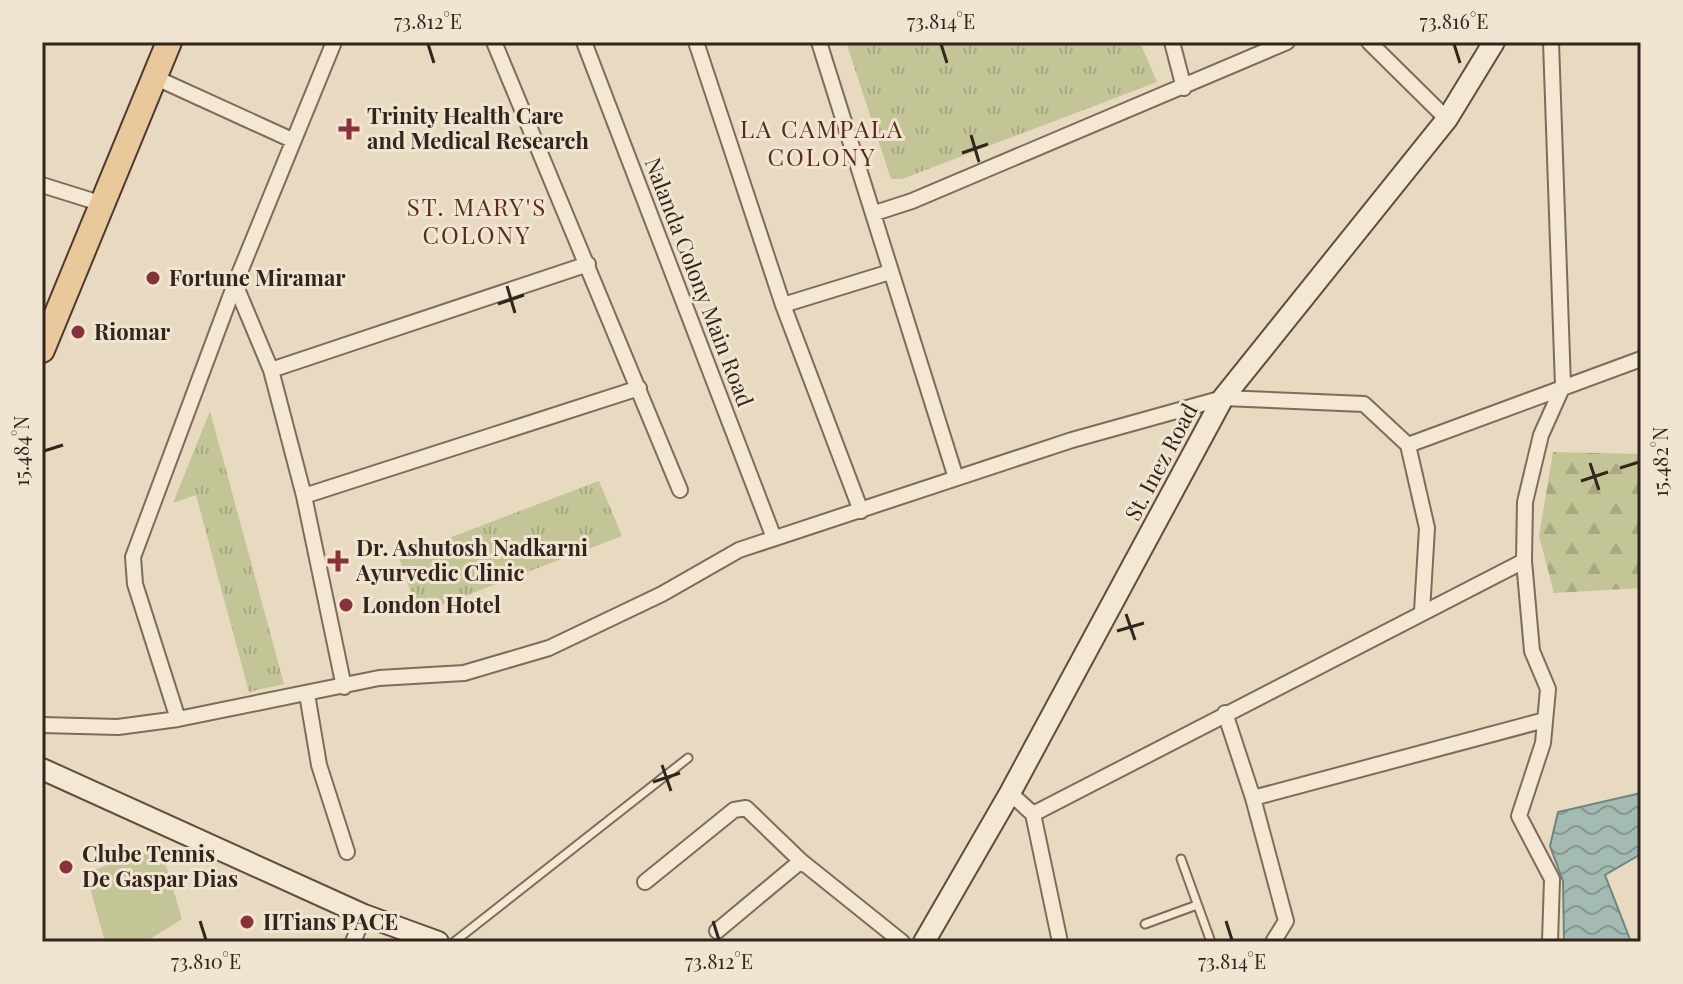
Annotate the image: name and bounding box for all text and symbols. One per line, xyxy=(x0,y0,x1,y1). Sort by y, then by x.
text: 73.812°E xyxy=(394,7,462,34)
text: 73.814°E xyxy=(907,7,975,34)
text: 73.816°E xyxy=(1420,7,1488,34)
place label: Trinity Health Care and Medical Research xyxy=(367,100,589,155)
district label: LA CAMPALA COLONY xyxy=(740,112,904,172)
marker: Trinity Health Care and Medical Research xyxy=(338,118,360,140)
street label: Nalanda Colony Main Road xyxy=(639,153,761,411)
district label: ST. MARY'S COLONY xyxy=(407,190,547,250)
place label: Fortune Miramar xyxy=(169,262,346,292)
marker: Fortune Miramar xyxy=(144,269,162,287)
place label: Riomar xyxy=(94,316,171,346)
marker: Riomar xyxy=(69,323,87,341)
street label: St. Inez Road xyxy=(1117,398,1204,525)
text: 15.484°N xyxy=(7,416,34,486)
text: 15.482°N xyxy=(1646,427,1673,497)
place label: Dr. Ashutosh Nadkarni Ayurvedic Clinic xyxy=(355,532,588,587)
marker: Dr. Ashutosh Nadkarni Ayurvedic Clinic xyxy=(327,550,349,572)
place label: London Hotel xyxy=(362,589,501,619)
marker: London Hotel xyxy=(337,596,355,614)
place label: Clube Tennis De Gaspar Dias xyxy=(82,838,238,893)
marker: Clube Tennis De Gaspar Dias xyxy=(57,858,75,876)
place label: IITians PACE xyxy=(263,906,398,936)
marker: IITians PACE xyxy=(238,913,256,931)
text: 73.810°E xyxy=(171,947,241,974)
text: 73.812°E xyxy=(685,947,753,974)
text: 73.814°E xyxy=(1198,947,1266,974)

